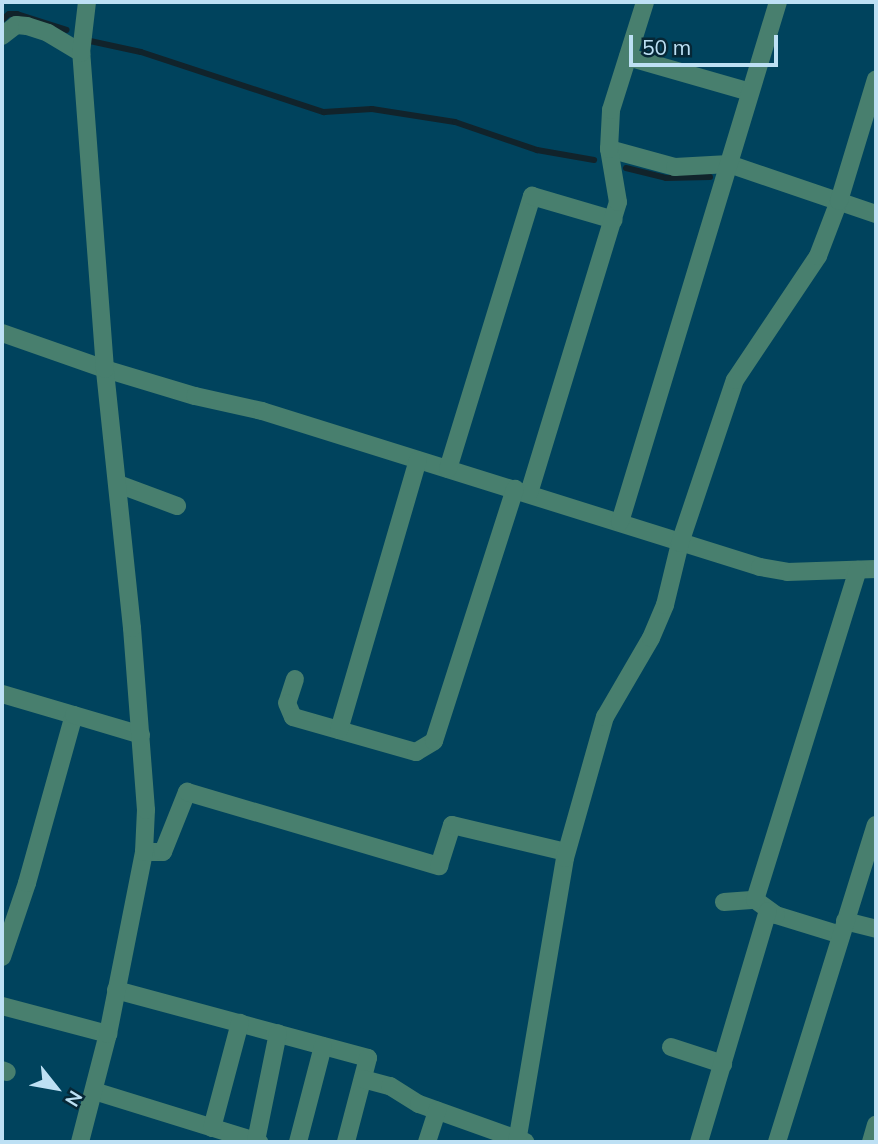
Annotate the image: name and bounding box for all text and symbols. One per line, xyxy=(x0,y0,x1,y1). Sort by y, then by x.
scale bar xyxy=(633,21,782,65)
text: 50 m xyxy=(642,34,691,60)
north arrow xyxy=(21,1053,91,1123)
text: N xyxy=(60,1086,88,1111)

